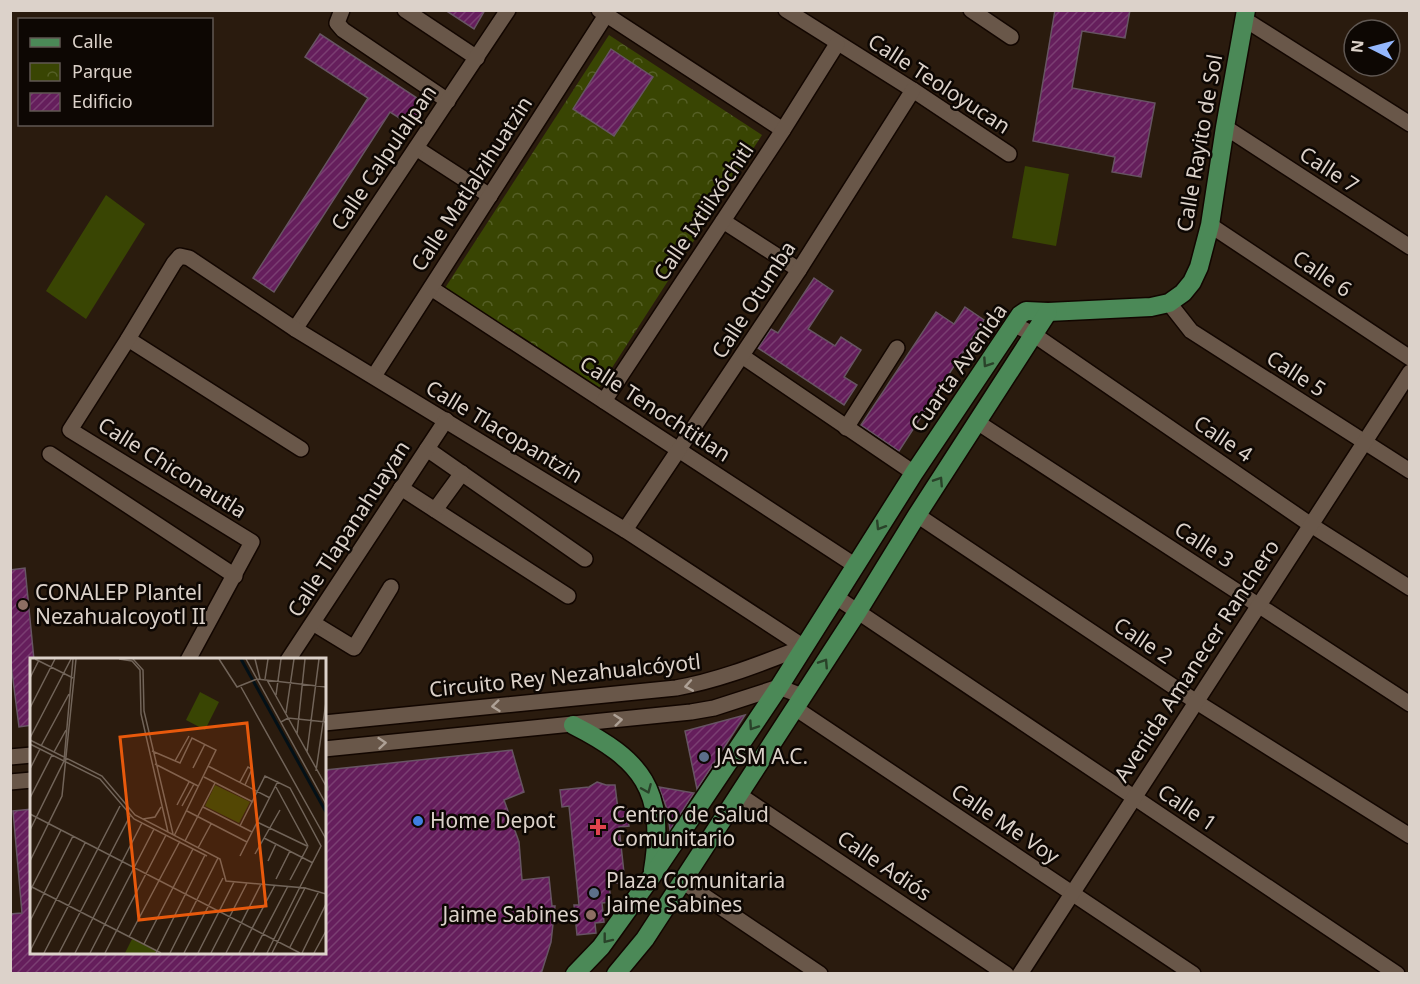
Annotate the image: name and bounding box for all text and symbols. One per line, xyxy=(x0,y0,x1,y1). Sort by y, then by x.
legend xyxy=(18,18,213,126)
north arrow xyxy=(1342,18,1402,78)
street label: Calle Teoloyucan xyxy=(863,27,1016,140)
text: Calle xyxy=(72,29,113,53)
text: N xyxy=(1345,39,1369,54)
street label: Calle Rayito de Sol xyxy=(1170,52,1228,234)
text: Parque xyxy=(72,59,132,83)
street label: Calle Calpulalpan xyxy=(324,79,442,236)
text: Edificio xyxy=(72,89,133,113)
street label: Calle Matlalzihuatzin xyxy=(404,91,538,276)
street label: Calle Ixtlilxóchitl xyxy=(647,137,760,286)
street label: Calle 7 xyxy=(1295,140,1365,199)
street label: Calle Otumba xyxy=(705,235,802,363)
street label: Calle 6 xyxy=(1288,243,1357,303)
street label: Cuarta Avenida xyxy=(904,298,1013,437)
street label: Calle 5 xyxy=(1262,344,1332,403)
street label: Calle Tenochtitlan xyxy=(575,349,736,467)
one-way arrow xyxy=(983,356,994,367)
street label: Calle Tlacopantzin xyxy=(421,373,588,489)
street label: Calle 4 xyxy=(1189,408,1258,468)
street label: Calle Chiconautla xyxy=(93,410,252,524)
street label: Calle Tlapanahuayan xyxy=(281,435,416,622)
one-way arrow xyxy=(932,477,943,488)
street label: Calle 3 xyxy=(1170,515,1240,574)
one-way arrow xyxy=(876,520,888,530)
street label: Avenida Amanecer Ranchero xyxy=(1107,534,1285,787)
place label: CONALEP Plantel Nezahualcoyotl II xyxy=(35,578,206,630)
marker: CONALEP Plantel Nezahualcoyotl II xyxy=(16,598,30,612)
street label: Calle 2 xyxy=(1109,610,1178,670)
street label: Circuito Rey Nezahualcóyotl xyxy=(428,647,702,703)
inset map xyxy=(30,658,326,954)
one-way arrow xyxy=(817,659,828,670)
one-way arrow xyxy=(685,679,695,692)
one-way arrow xyxy=(491,699,500,712)
one-way arrow xyxy=(614,714,623,727)
one-way arrow xyxy=(749,720,760,731)
one-way arrow xyxy=(378,737,387,750)
place label: JASM A.C. xyxy=(714,742,808,770)
marker: JASM A.C. xyxy=(697,750,711,764)
street label: Calle Me Voy xyxy=(946,777,1065,870)
street label: Calle 1 xyxy=(1153,777,1222,837)
one-way arrow xyxy=(640,782,652,793)
place label: Centro de Salud Comunitario xyxy=(612,800,769,852)
place label: Home Depot xyxy=(430,806,556,834)
marker: Home Depot xyxy=(411,814,425,828)
marker: Centro de Salud Comunitario xyxy=(589,818,607,836)
street label: Calle Adiós xyxy=(832,823,937,907)
place label: Plaza Comunitaria Jaime Sabines xyxy=(604,866,785,918)
marker: Plaza Comunitaria Jaime Sabines xyxy=(587,886,601,900)
place label: Jaime Sabines xyxy=(441,900,579,928)
marker: Jaime Sabines xyxy=(584,908,598,922)
one-way arrow xyxy=(604,932,615,943)

